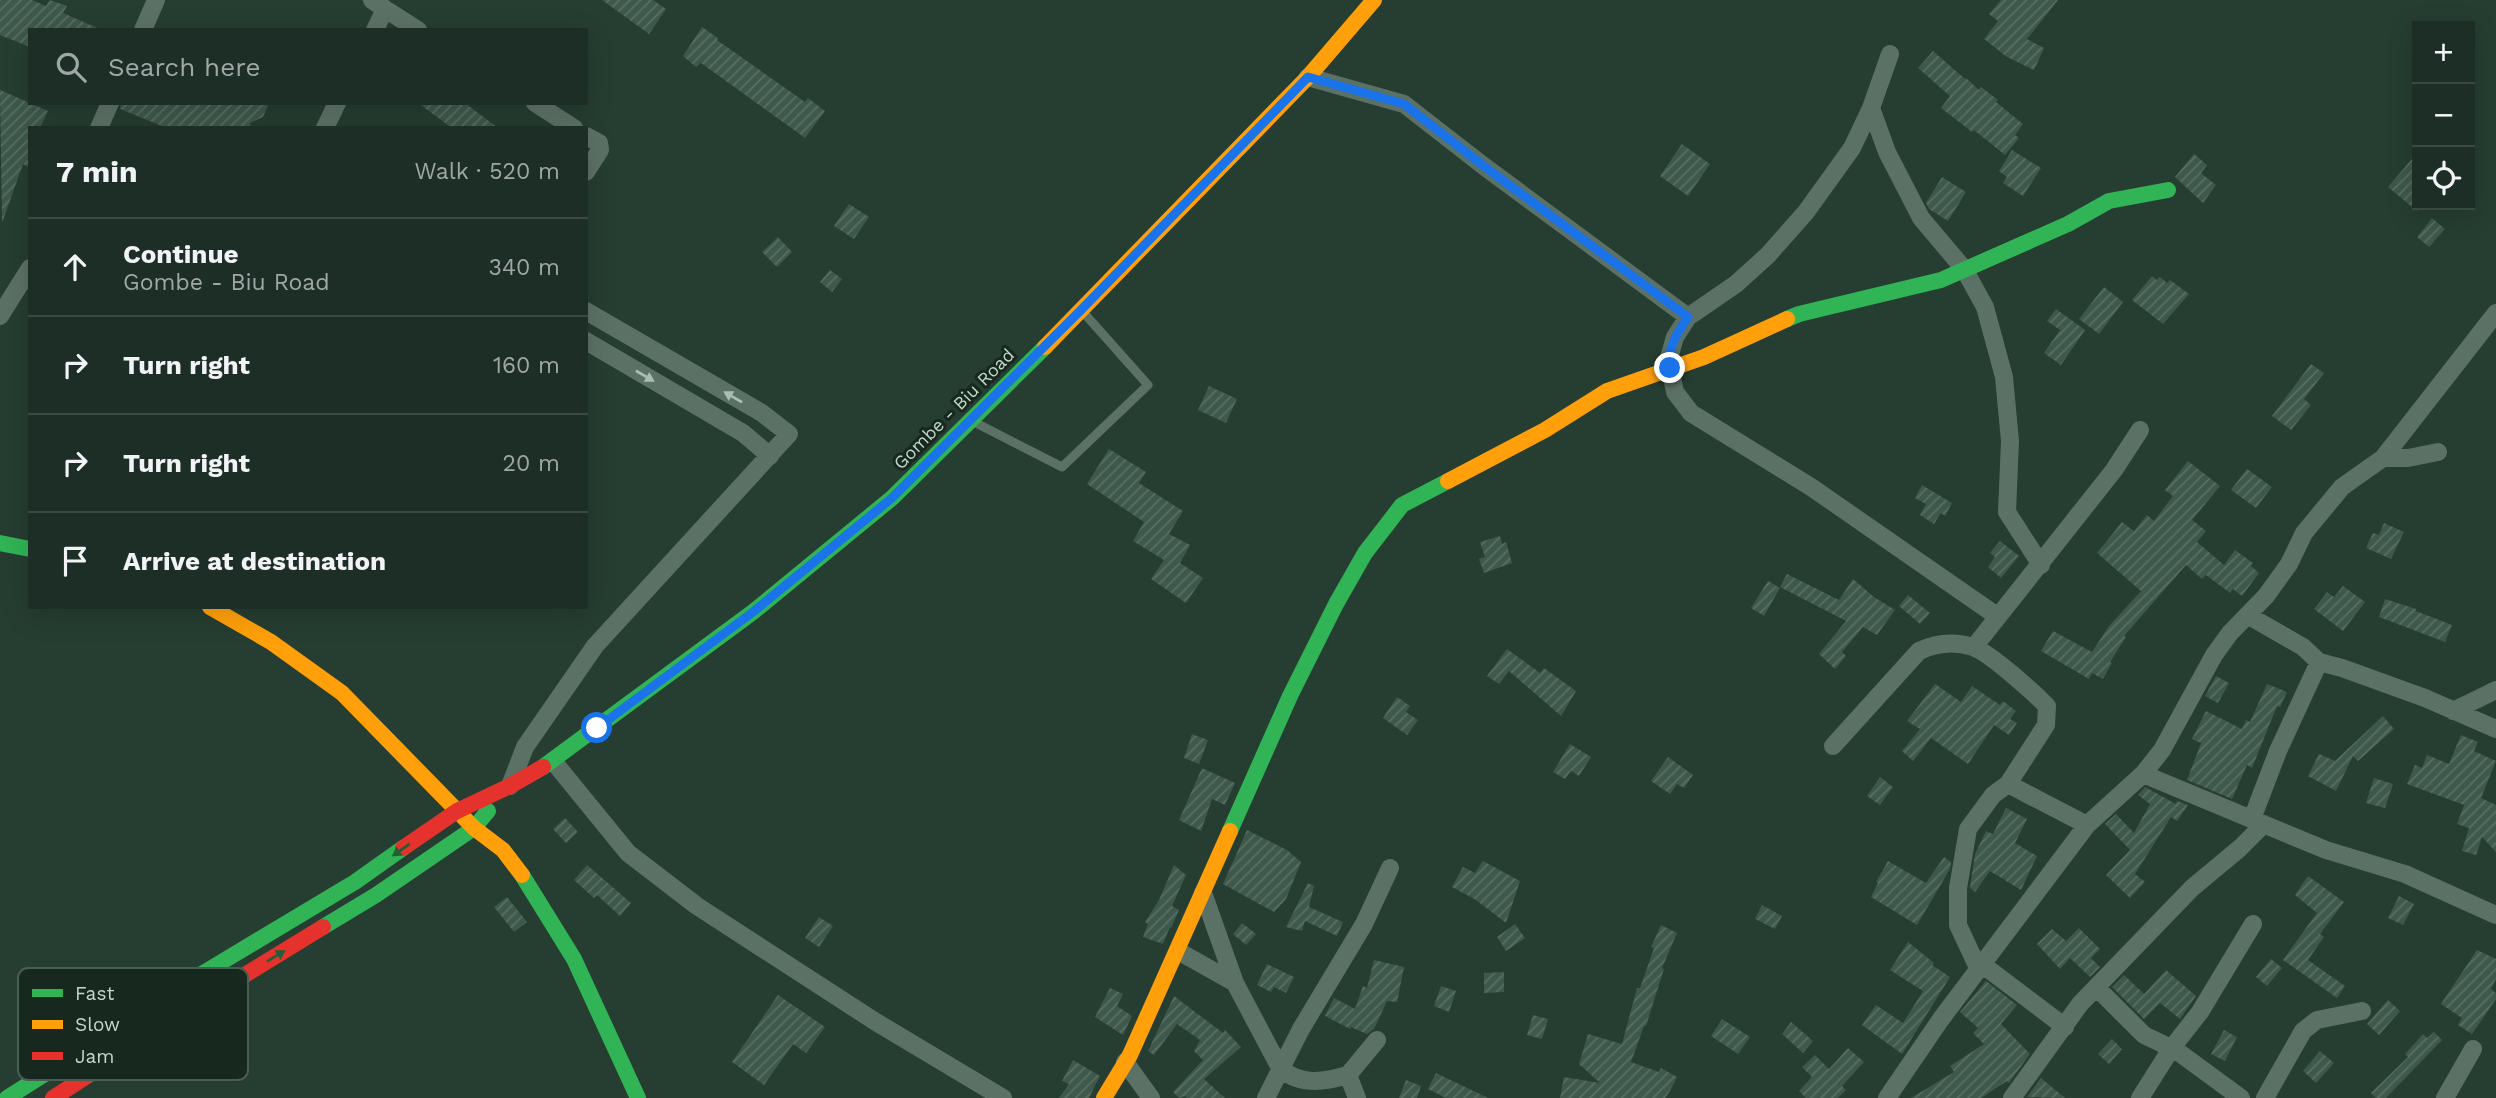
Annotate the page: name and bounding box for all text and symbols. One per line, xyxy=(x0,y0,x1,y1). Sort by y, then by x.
map controls xyxy=(2412,21,2475,210)
button: + xyxy=(2412,21,2475,84)
search box xyxy=(28,28,588,105)
icon: search xyxy=(52,48,90,86)
text: Search here xyxy=(108,52,260,82)
button: − xyxy=(2412,84,2475,147)
button: locate xyxy=(2412,147,2475,210)
text: 7 min xyxy=(56,154,138,189)
text: Walk · 520 m xyxy=(414,158,560,185)
text: Continue xyxy=(123,239,239,269)
icon: ahead xyxy=(56,248,94,286)
text: 340 m xyxy=(488,254,560,281)
text: Gombe - Biu Road xyxy=(123,269,330,296)
street label: Gombe - Biu Road xyxy=(889,344,1018,473)
icon: right xyxy=(56,346,94,384)
text: Turn right xyxy=(123,350,250,380)
text: 160 m xyxy=(493,352,560,379)
route end xyxy=(1654,352,1685,383)
one-way arrow xyxy=(636,369,655,382)
one-way arrow xyxy=(723,390,742,403)
icon: right xyxy=(56,444,94,482)
text: Turn right xyxy=(123,448,250,478)
text: 20 m xyxy=(503,450,560,477)
icon: arrive xyxy=(56,542,94,580)
text: Arrive at destination xyxy=(123,546,386,576)
route start xyxy=(581,712,612,743)
one-way arrow xyxy=(392,843,410,857)
one-way arrow xyxy=(266,950,285,963)
legend xyxy=(18,968,248,1080)
text: Fast xyxy=(75,982,114,1005)
text: Slow xyxy=(75,1013,120,1036)
text: Jam xyxy=(75,1045,114,1068)

